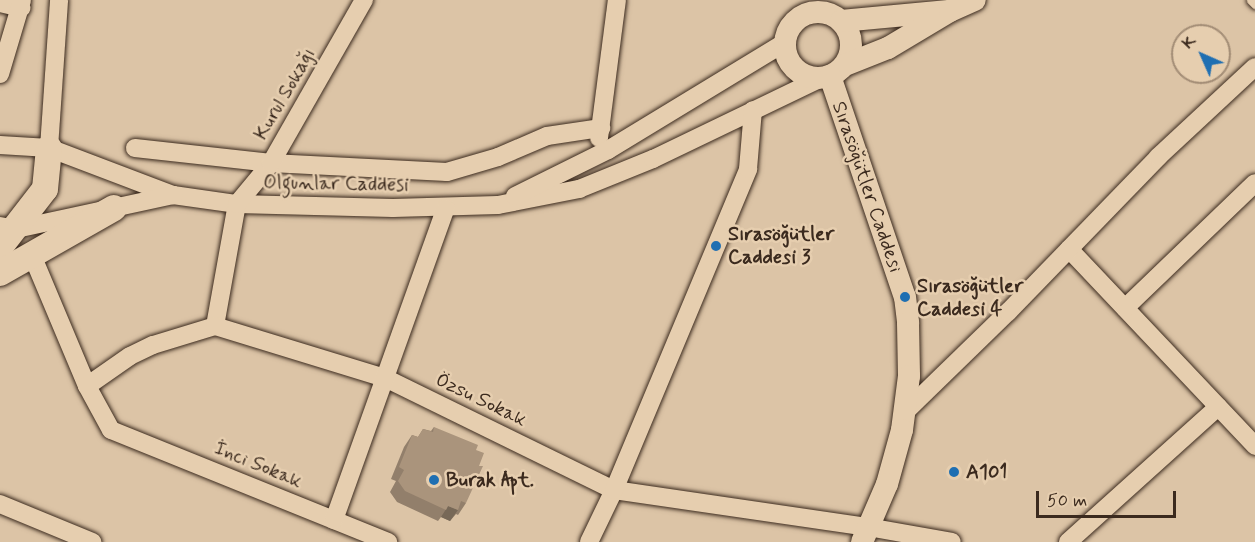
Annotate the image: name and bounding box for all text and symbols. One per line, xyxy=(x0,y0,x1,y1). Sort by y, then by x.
north arrow xyxy=(1171,24,1231,84)
text: K xyxy=(1178,31,1201,54)
street label: Kurul Sokağı xyxy=(249,43,321,145)
street label: Sırasöğütler Caddesi xyxy=(826,98,908,276)
street label: Olgunlar Caddesi xyxy=(261,171,411,197)
place label: Sırasöğütler Caddesi 3 xyxy=(728,222,834,269)
marker: Sırasöğütler Caddesi 3 xyxy=(709,239,723,253)
place label: Sırasöğütler Caddesi 4 xyxy=(917,274,1023,321)
marker: Sırasöğütler Caddesi 4 xyxy=(898,290,912,304)
street label: Özsu Sokak xyxy=(433,368,529,432)
street label: İnci Sokak xyxy=(212,437,304,493)
place label: A101 xyxy=(966,460,1007,484)
marker: A101 xyxy=(947,465,961,479)
place label: Burak Apt. xyxy=(446,468,534,492)
marker: Burak Apt. xyxy=(427,473,441,487)
scale bar xyxy=(1039,479,1178,517)
text: 50 m xyxy=(1047,489,1087,513)

